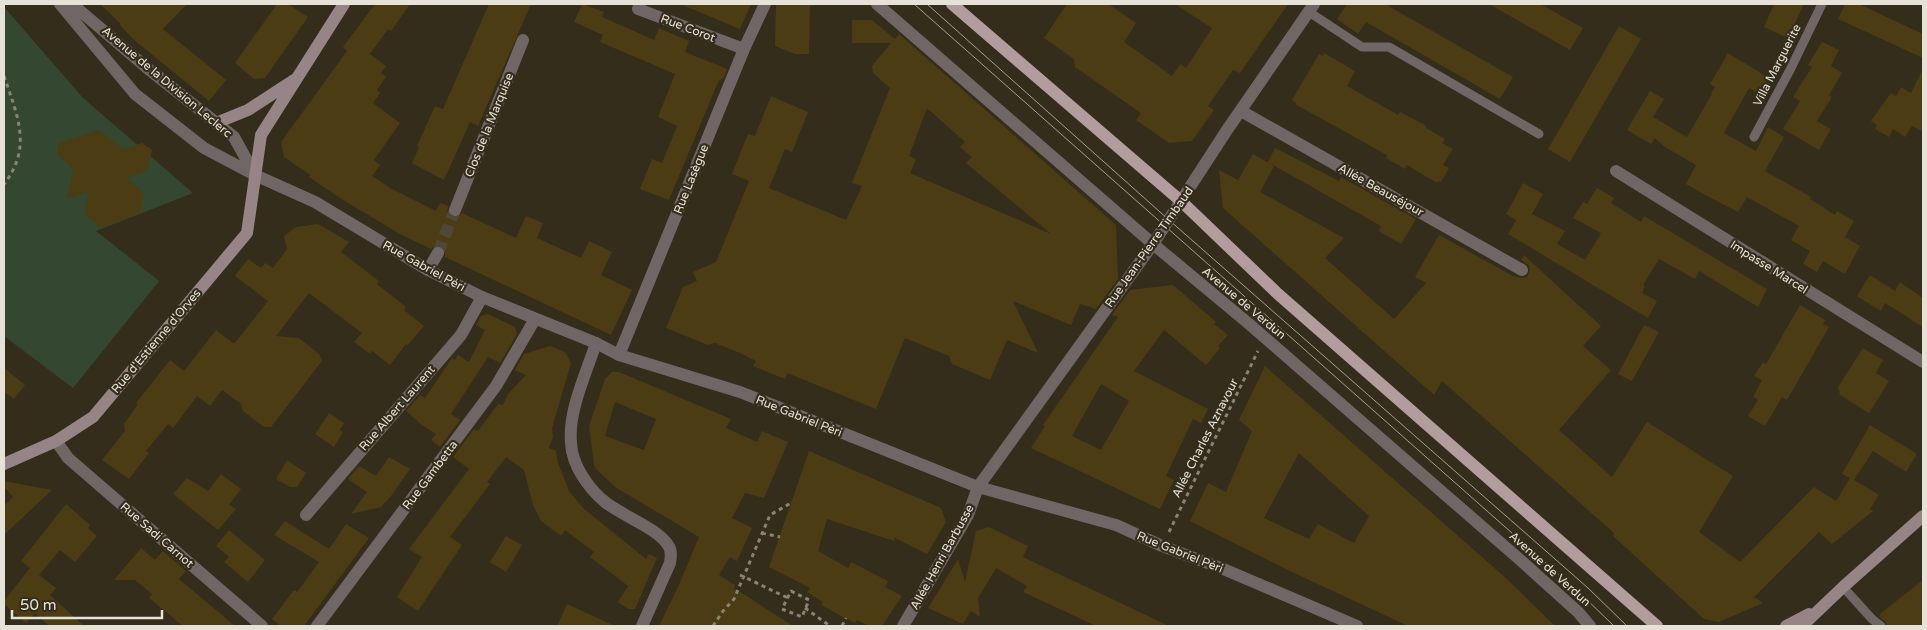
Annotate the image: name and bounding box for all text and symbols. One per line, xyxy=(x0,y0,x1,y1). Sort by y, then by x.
street label: Rue Corot xyxy=(659,11,718,45)
street label: Villa Marguerite xyxy=(1750,21,1804,108)
street label: Avenue de la Division Leclerc xyxy=(99,24,235,140)
street label: Clos de la Marquise xyxy=(462,71,516,179)
street label: Rue Lasègue xyxy=(671,142,711,216)
street label: Allée Beauséjour xyxy=(1336,161,1426,219)
street label: Rue Jean-Pierre Timbaud xyxy=(1102,184,1196,310)
street label: Impasse Marcel xyxy=(1728,237,1810,297)
street label: Rue Gabriel Péri xyxy=(380,238,468,294)
street label: Avenue de Verdun xyxy=(1199,264,1289,342)
street label: Rue d'Estienne d'Orves xyxy=(108,286,204,396)
street label: Rue Albert Laurent xyxy=(356,362,438,453)
street label: Allée Charles Aznavour xyxy=(1169,376,1241,500)
street label: Rue Gabriel Péri xyxy=(754,392,844,440)
street label: Rue Gambetta xyxy=(399,438,461,512)
street label: Rue Sadi Carnot xyxy=(118,499,197,571)
street label: Allée Henri Barbusse xyxy=(907,502,977,612)
street label: Rue Gabriel Péri xyxy=(1135,528,1225,576)
street label: Avenue de Verdun xyxy=(1506,529,1594,609)
scale bar xyxy=(12,588,162,620)
text: 50 m xyxy=(20,596,57,614)

